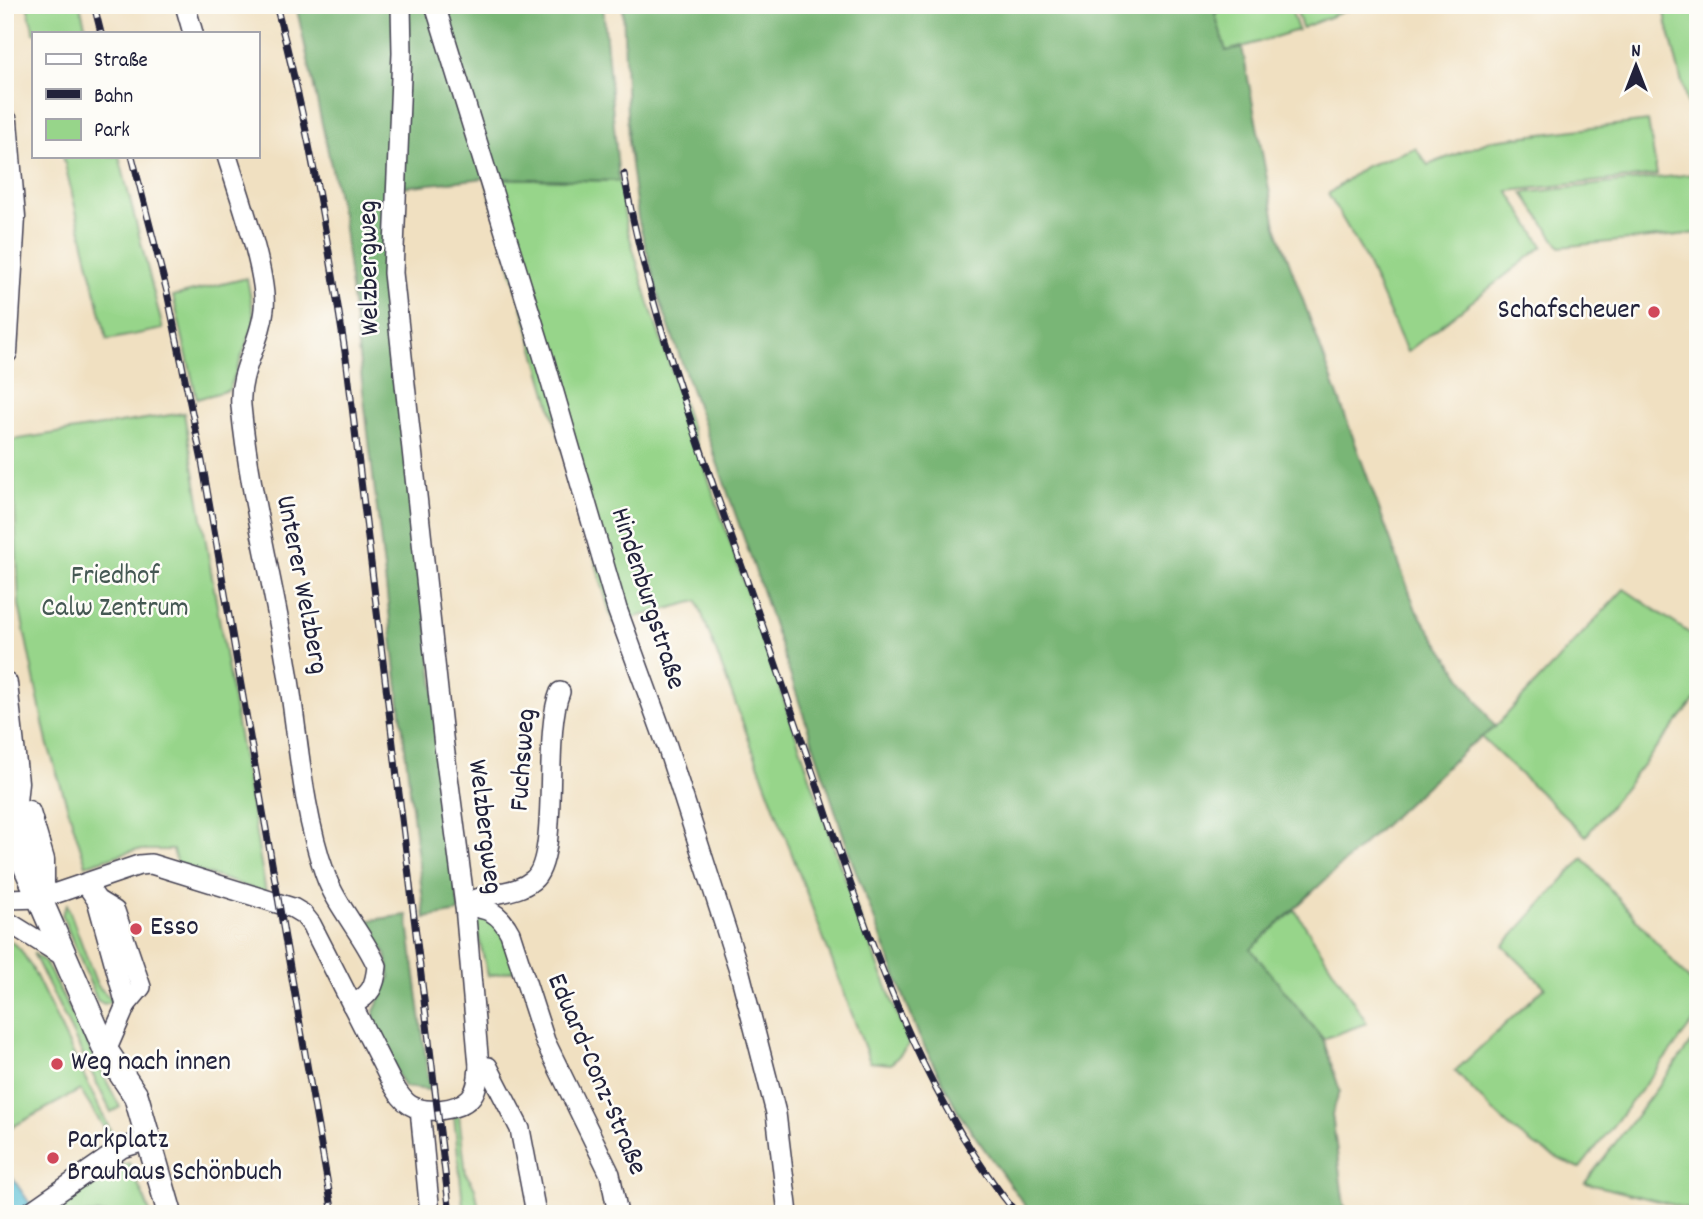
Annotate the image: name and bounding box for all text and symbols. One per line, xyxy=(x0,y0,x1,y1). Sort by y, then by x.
legend xyxy=(32,32,259,158)
north arrow xyxy=(1602,32,1672,102)
text: N xyxy=(1631,39,1641,66)
text: Straße xyxy=(94,47,148,77)
text: Bahn xyxy=(94,83,133,113)
text: Park xyxy=(94,117,130,147)
street label: Welzbergweg xyxy=(350,200,392,336)
place label: Schafscheuer xyxy=(1498,292,1641,332)
marker: Schafscheuer xyxy=(1646,304,1662,320)
street label: Unterer Welzberg xyxy=(263,492,337,678)
street label: Hindenburgstraße xyxy=(598,503,694,695)
park label: Friedhof Calw Zentrum xyxy=(41,558,189,630)
street label: Fuchsweg xyxy=(501,707,549,813)
street label: Welzbergweg xyxy=(455,757,511,897)
place label: Esso xyxy=(150,909,199,949)
marker: Esso xyxy=(128,921,144,937)
street label: Eduard-Conz-Straße xyxy=(535,968,655,1182)
place label: Weg nach innen xyxy=(71,1044,231,1084)
marker: Weg nach innen xyxy=(49,1056,65,1072)
place label: Parkplatz Brauhaus Schönbuch xyxy=(67,1122,282,1194)
marker: Parkplatz Brauhaus Schönbuch xyxy=(45,1150,61,1166)

